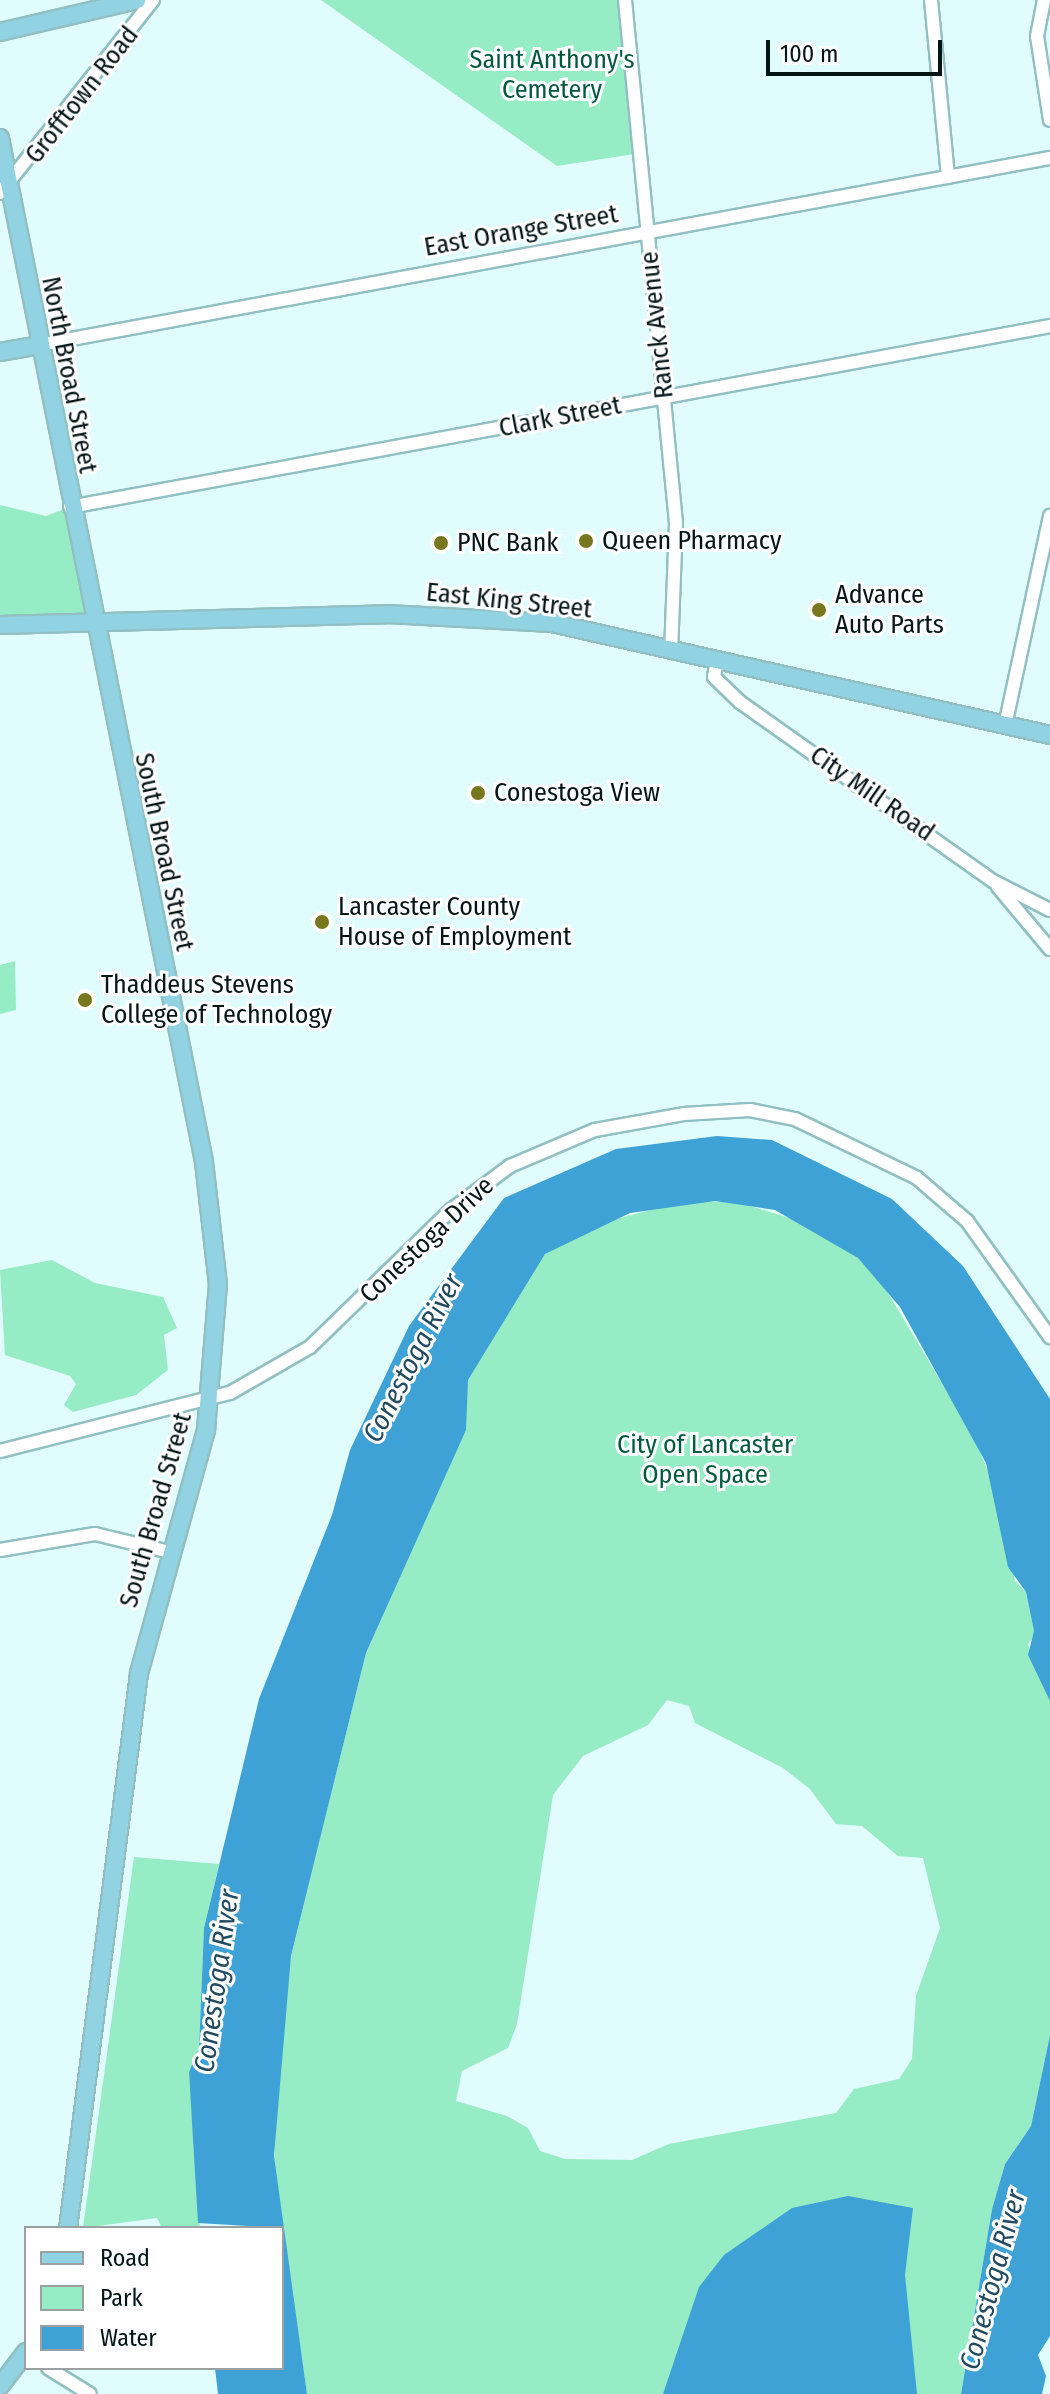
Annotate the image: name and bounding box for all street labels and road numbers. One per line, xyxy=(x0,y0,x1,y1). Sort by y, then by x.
street label: Grofftown Road xyxy=(19,20,145,170)
street label: East Orange Street xyxy=(422,199,620,263)
street label: Ranck Avenue xyxy=(634,250,680,400)
street label: North Broad Street xyxy=(35,274,103,476)
street label: Clark Street xyxy=(496,390,624,444)
street label: East King Street xyxy=(425,577,593,625)
street label: City Mill Road xyxy=(804,740,940,848)
street label: South Broad Street xyxy=(128,750,200,954)
street label: Conestoga Drive xyxy=(354,1170,500,1310)
street label: South Broad Street xyxy=(113,1409,199,1611)

